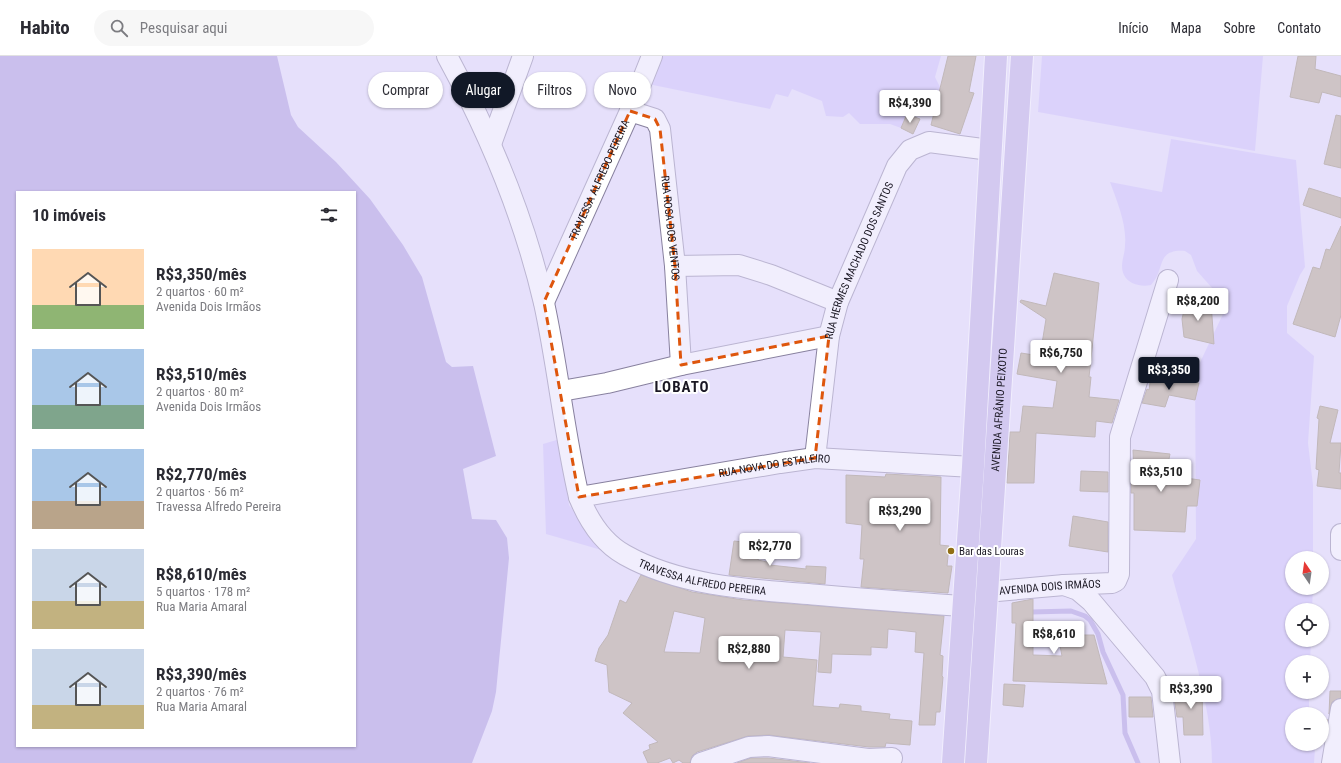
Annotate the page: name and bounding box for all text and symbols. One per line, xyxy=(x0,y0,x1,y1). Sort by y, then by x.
search box xyxy=(94,10,374,46)
text: Habito xyxy=(20,16,70,39)
icon: search xyxy=(108,17,130,39)
text: Pesquisar aqui xyxy=(140,19,228,37)
text: Início xyxy=(1118,20,1149,36)
text: Mapa xyxy=(1171,20,1201,36)
text: Sobre xyxy=(1223,20,1255,36)
text: Contato xyxy=(1277,20,1321,36)
chip: Comprar xyxy=(368,72,443,108)
chip: Alugar xyxy=(451,72,515,108)
chip: Filtros xyxy=(523,72,586,108)
chip: Novo xyxy=(594,72,651,108)
pin: R$4,390 xyxy=(873,90,947,124)
text: R$4,390 xyxy=(888,95,932,110)
street label: TRAVESSA ALFREDO PEREIRA xyxy=(567,117,633,242)
street label: RUA ROSA DOS VENTOS xyxy=(658,175,682,281)
street label: RUA HERMES MACHADO DOS SANTOS xyxy=(823,180,896,340)
icon: filters xyxy=(318,204,340,226)
text: 10 imóveis xyxy=(32,205,106,225)
text: R$3,350/mês xyxy=(156,264,247,284)
icon: home xyxy=(64,265,112,313)
text: 2 quartos · 60 m² xyxy=(156,284,244,299)
pin: R$8,200 xyxy=(1161,288,1235,322)
text: R$8,200 xyxy=(1176,293,1220,308)
text: Avenida Dois Irmãos xyxy=(156,299,261,314)
pin: R$6,750 xyxy=(1024,340,1098,374)
text: R$6,750 xyxy=(1039,345,1083,360)
street label: AVENIDA AFRÂNIO PEIXOTO xyxy=(989,348,1010,472)
pin: R$3,350 xyxy=(1132,357,1206,391)
text: R$3,350 xyxy=(1147,362,1191,377)
text: R$3,510/mês xyxy=(156,364,247,384)
icon: home xyxy=(64,365,112,413)
district label: LOBATO xyxy=(654,378,710,396)
text: 2 quartos · 80 m² xyxy=(156,384,244,399)
text: Avenida Dois Irmãos xyxy=(156,399,261,414)
street label: RUA NOVA DO ESTALEIRO xyxy=(718,452,831,480)
pin: R$3,510 xyxy=(1124,459,1198,493)
text: R$2,770/mês xyxy=(156,464,247,484)
text: R$3,510 xyxy=(1139,464,1183,479)
icon: home xyxy=(64,465,112,513)
text: 2 quartos · 56 m² xyxy=(156,484,244,499)
pin: R$3,290 xyxy=(863,498,937,532)
text: Travessa Alfredo Pereira xyxy=(156,499,281,514)
text: R$3,290 xyxy=(878,503,922,518)
pin: R$2,770 xyxy=(733,533,807,567)
text: R$2,770 xyxy=(748,538,792,553)
place label: Bar das Louras xyxy=(959,545,1024,558)
marker: Bar das Louras xyxy=(946,546,956,556)
north arrow xyxy=(1285,551,1329,595)
map controls xyxy=(1285,551,1329,751)
street label: TRAVESSA ALFREDO PEREIRA xyxy=(636,557,767,598)
text: R$8,610/mês xyxy=(156,564,247,584)
icon: home xyxy=(64,565,112,613)
street label: AVENIDA DOIS IRMÃOS xyxy=(999,577,1101,598)
text: 5 quartos · 178 m² xyxy=(156,584,250,599)
text: Rua Maria Amaral xyxy=(156,599,247,614)
button: locate xyxy=(1285,603,1329,647)
pin: R$8,610 xyxy=(1017,621,1091,655)
text: R$8,610 xyxy=(1032,626,1076,641)
pin: R$2,880 xyxy=(712,636,786,670)
text: R$2,880 xyxy=(727,641,771,656)
button: + xyxy=(1285,655,1329,699)
text: R$3,390/mês xyxy=(156,664,247,684)
icon: home xyxy=(64,665,112,713)
pin: R$3,390 xyxy=(1154,676,1228,710)
text: R$3,390 xyxy=(1169,681,1213,696)
text: 2 quartos · 76 m² xyxy=(156,684,244,699)
text: Rua Maria Amaral xyxy=(156,699,247,714)
button: − xyxy=(1285,707,1329,751)

